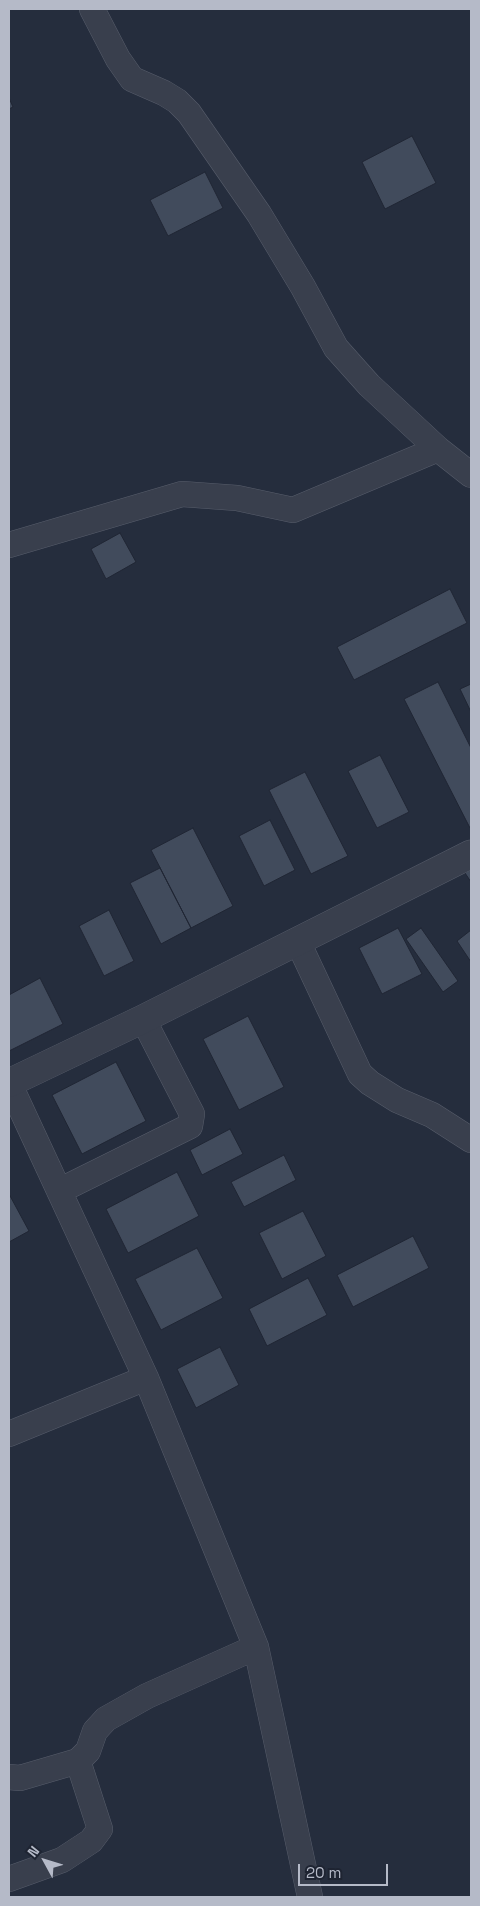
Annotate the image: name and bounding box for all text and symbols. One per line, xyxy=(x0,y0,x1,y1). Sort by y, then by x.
north arrow xyxy=(20,1836,70,1886)
text: N xyxy=(23,1842,43,1861)
scale bar xyxy=(300,1854,390,1886)
text: 20 m xyxy=(306,1863,341,1882)

